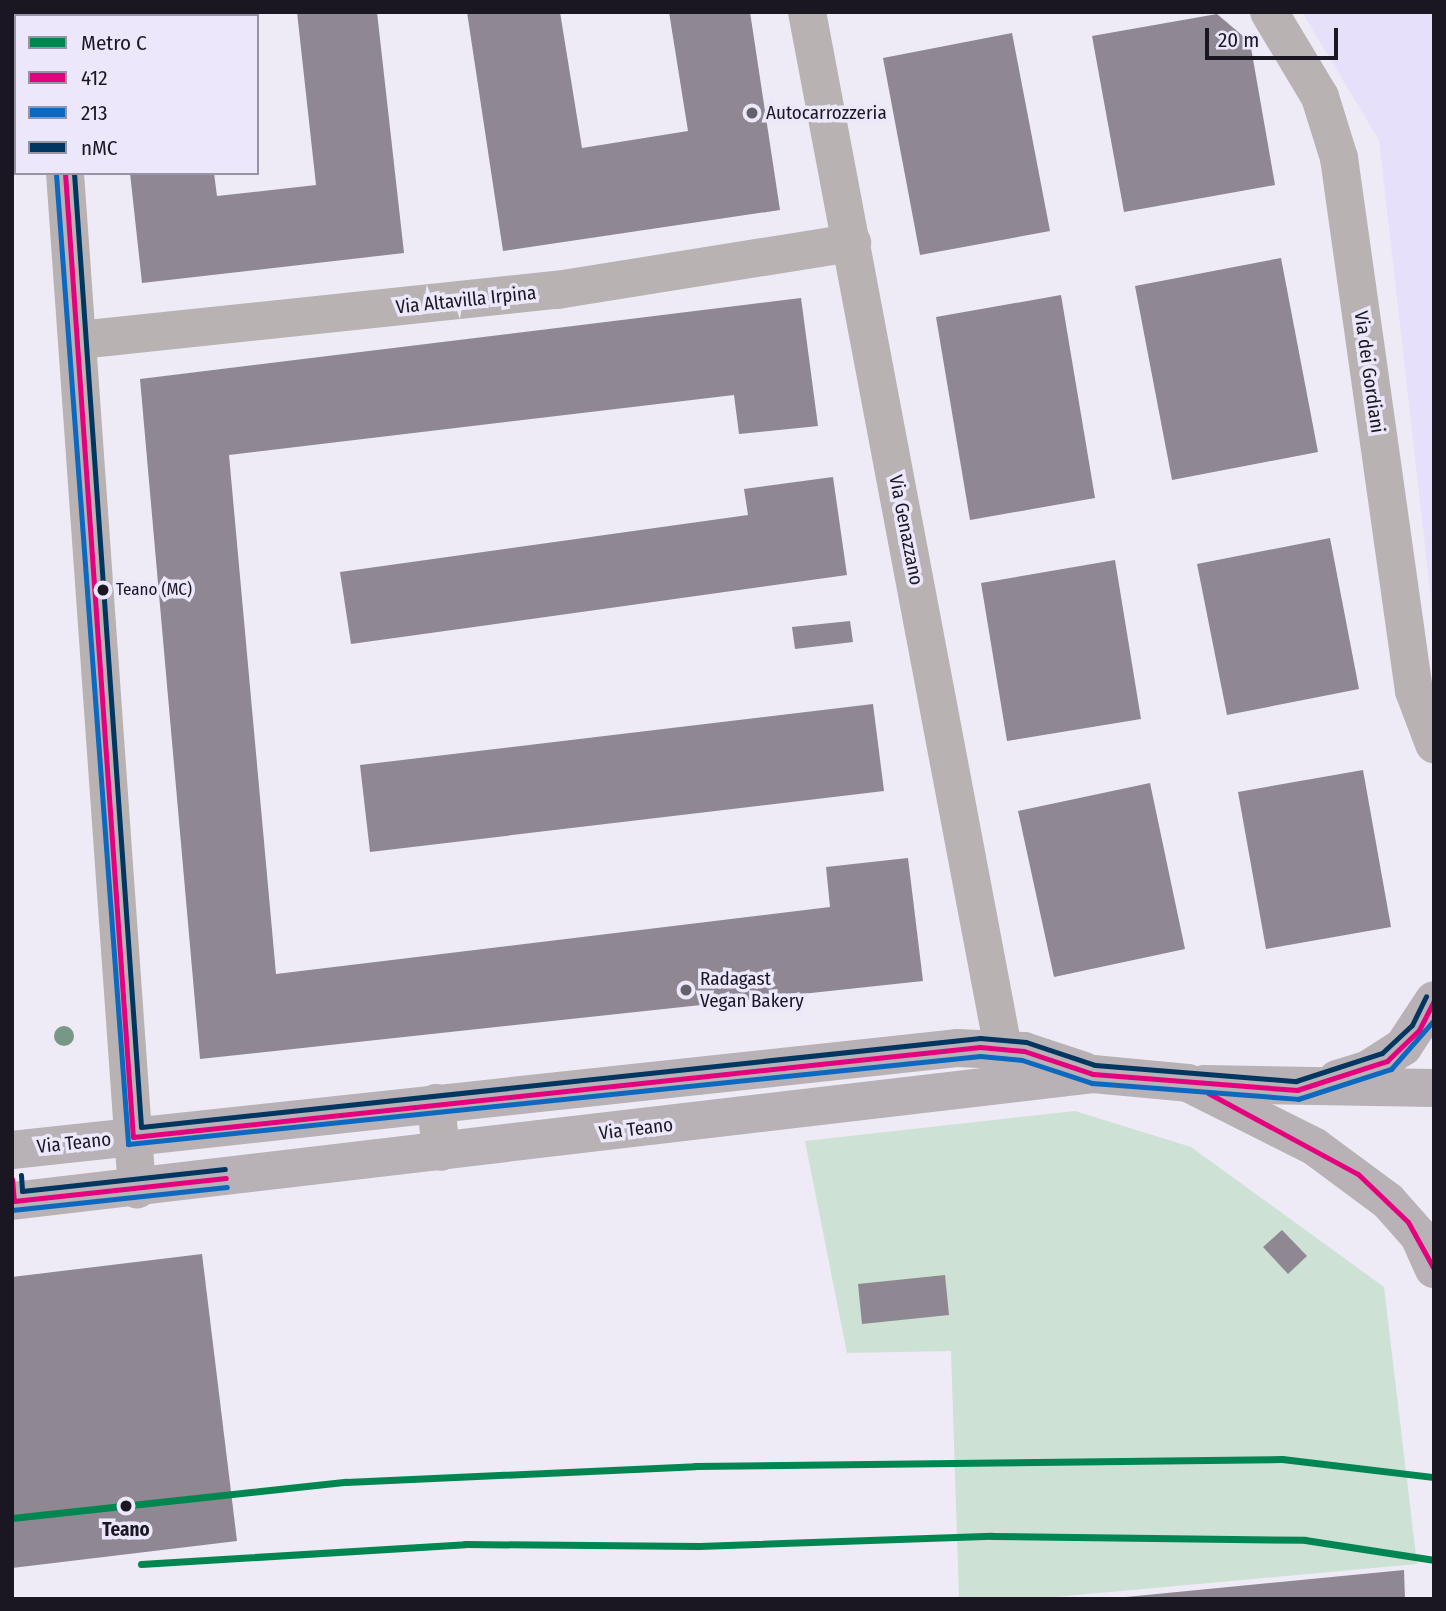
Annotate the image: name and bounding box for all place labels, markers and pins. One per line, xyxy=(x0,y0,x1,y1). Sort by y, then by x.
place label: Autocarrozzeria xyxy=(766,102,887,124)
marker: Autocarrozzeria xyxy=(744,105,760,121)
place label: Teano (MC) xyxy=(116,580,192,600)
marker: Teano (MC) xyxy=(96,583,110,597)
place label: Radagast Vegan Bakery xyxy=(700,968,804,1012)
marker: Radagast Vegan Bakery xyxy=(678,982,694,998)
marker: Teano xyxy=(116,1496,136,1516)
place label: Teano xyxy=(102,1519,150,1541)

